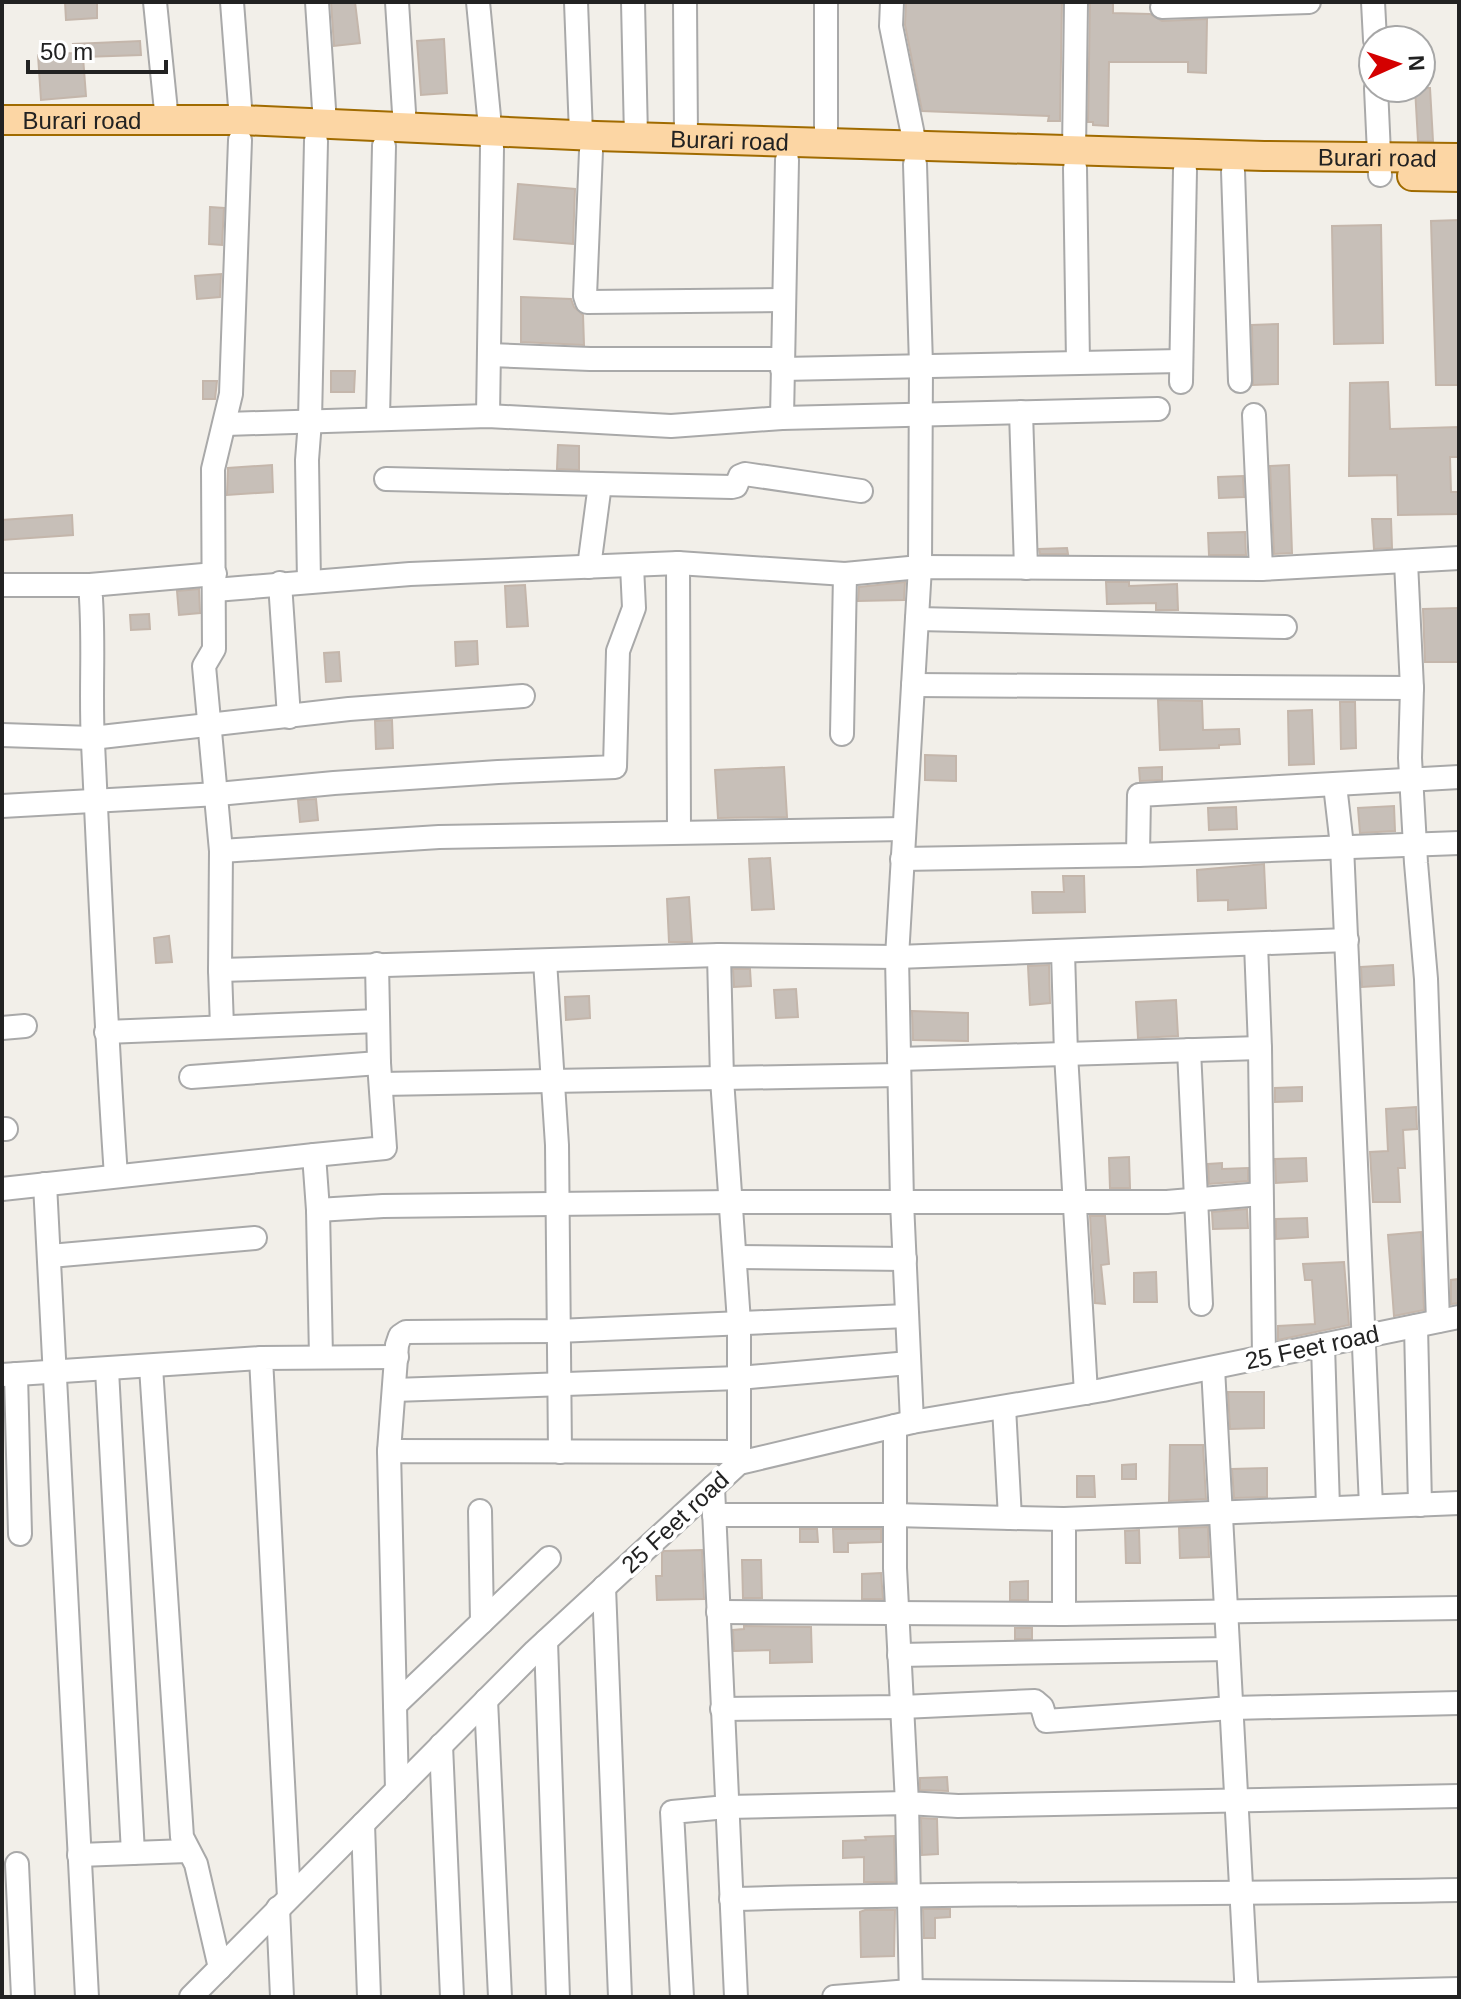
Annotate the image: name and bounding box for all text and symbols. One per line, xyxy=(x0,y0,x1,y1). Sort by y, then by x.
scale bar xyxy=(28,24,166,74)
north arrow xyxy=(1357,24,1437,104)
text: 50 m xyxy=(40,38,93,65)
text: N xyxy=(1404,54,1429,72)
street label: Burari road xyxy=(23,107,141,134)
street label: Burari road xyxy=(670,125,789,155)
street label: Burari road xyxy=(1318,143,1437,171)
street label: 25 Feet road xyxy=(1243,1320,1381,1374)
street label: 25 Feet road xyxy=(616,1466,734,1578)

